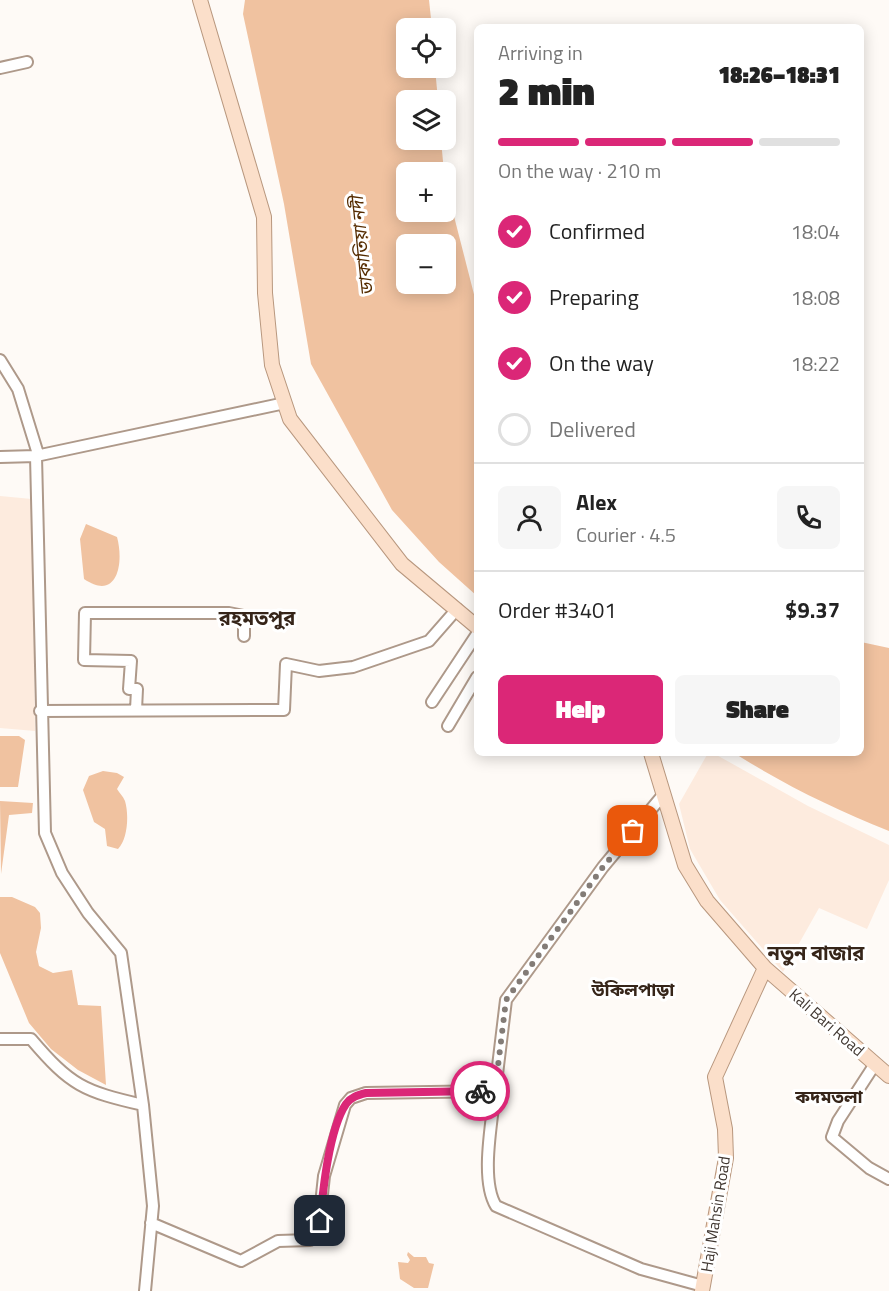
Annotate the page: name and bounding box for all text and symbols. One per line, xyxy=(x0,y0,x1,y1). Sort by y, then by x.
map controls xyxy=(396,18,456,294)
button: locate xyxy=(396,18,456,78)
text: Arriving in xyxy=(498,37,583,68)
text: 18:26–18:31 xyxy=(718,58,840,92)
text: 2 min xyxy=(498,61,595,120)
button: layers xyxy=(396,90,456,150)
text: On the way · 210 m xyxy=(498,155,661,186)
button: + xyxy=(396,162,456,222)
water label: ডাকাতিয়া নদী xyxy=(343,192,380,297)
text: Confirmed xyxy=(549,214,645,248)
icon: check xyxy=(498,215,531,248)
text: 18:04 xyxy=(791,216,840,247)
button: − xyxy=(396,234,456,294)
text: Preparing xyxy=(549,280,639,314)
icon: check xyxy=(498,281,531,314)
text: 18:08 xyxy=(791,282,840,313)
text: On the way xyxy=(549,346,654,380)
icon: check xyxy=(498,347,531,380)
text: 18:22 xyxy=(791,348,840,379)
text: Delivered xyxy=(549,412,636,446)
text: Alex xyxy=(576,485,617,519)
button: person xyxy=(498,486,561,549)
button: phone xyxy=(777,486,840,549)
text: Courier · 4.5 xyxy=(576,519,676,550)
text: Order #3401 xyxy=(498,593,617,627)
text: $9.37 xyxy=(785,593,840,627)
district label: রহমতপুর xyxy=(218,602,296,633)
button: Help xyxy=(498,675,663,744)
button: Share xyxy=(675,675,840,744)
pin xyxy=(607,805,658,856)
icon: bag xyxy=(616,814,649,847)
district label: নতুন বাজার xyxy=(767,937,865,968)
district label: উকিলপাড়া xyxy=(591,976,675,1003)
street label: Kali Bari Road xyxy=(784,982,870,1062)
courier xyxy=(450,1061,510,1121)
icon: bike xyxy=(464,1075,497,1108)
district label: কদমতলা xyxy=(794,1083,864,1110)
street label: Haji Mahsin Road xyxy=(694,1154,736,1274)
pin xyxy=(294,1195,345,1246)
icon: home xyxy=(303,1204,336,1237)

